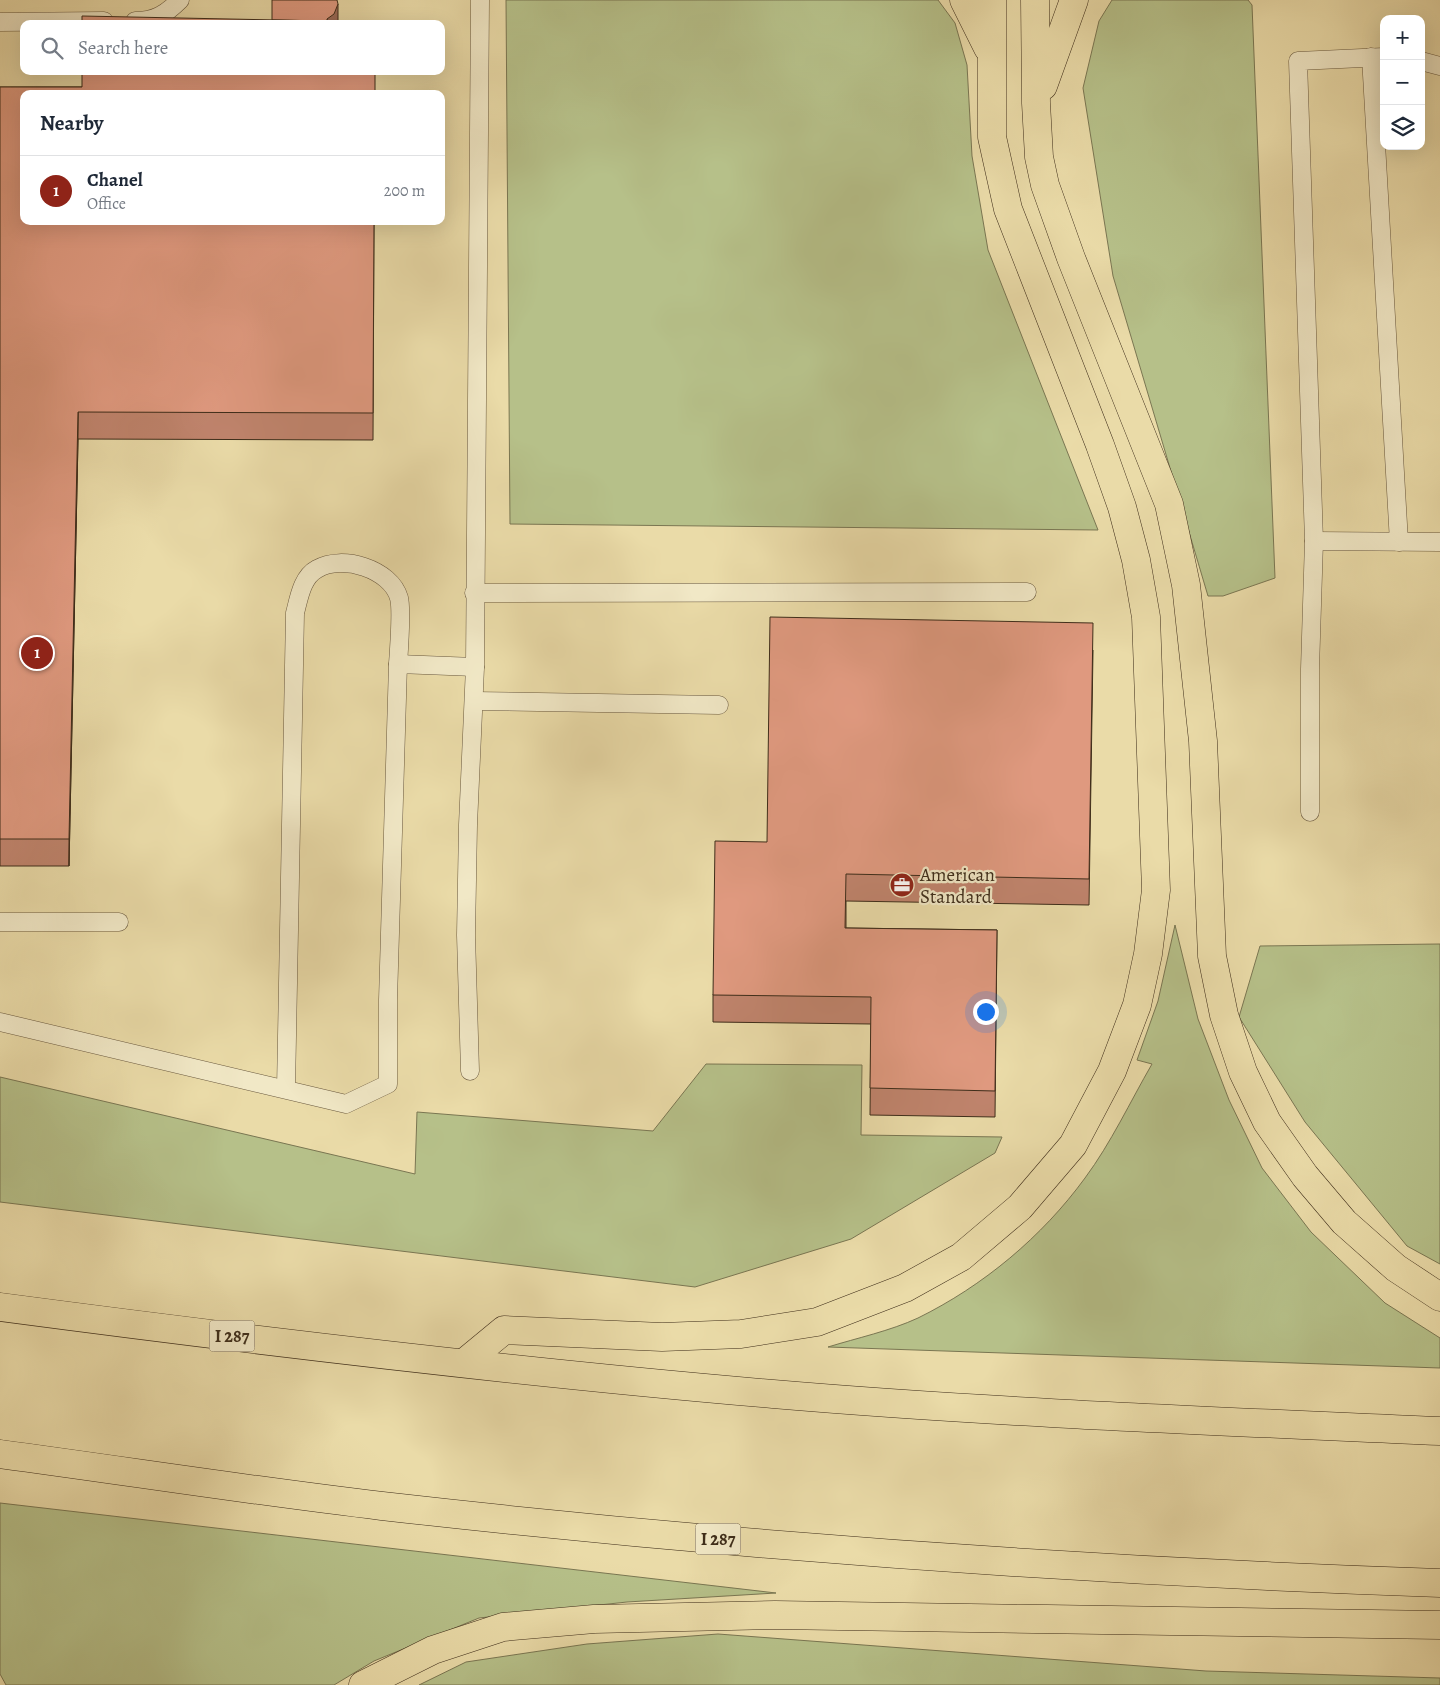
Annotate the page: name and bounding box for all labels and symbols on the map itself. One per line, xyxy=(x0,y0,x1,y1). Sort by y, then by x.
pin: 1 xyxy=(21,634,53,672)
place label: American Standard xyxy=(919,862,995,910)
office icon: American Standard xyxy=(889,872,915,898)
your location xyxy=(973,999,999,1025)
road number: I 287 xyxy=(210,1320,254,1352)
road number: I 287 xyxy=(696,1524,740,1555)

